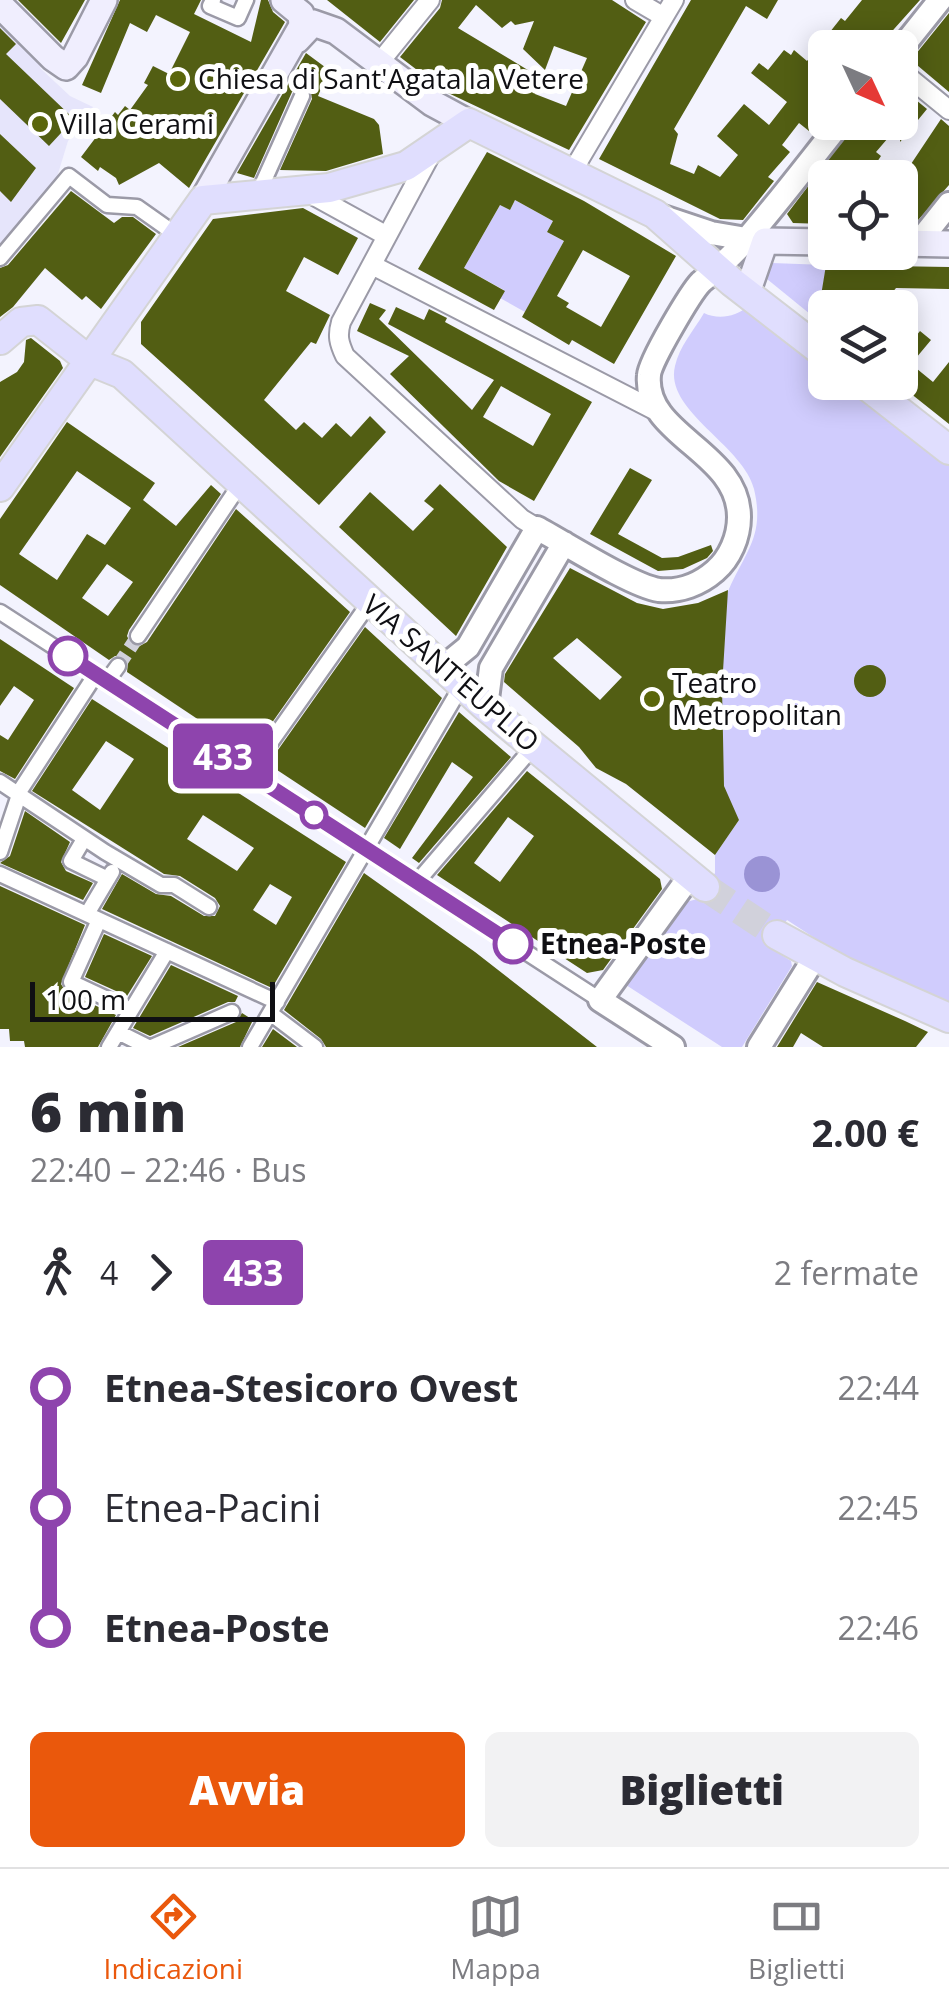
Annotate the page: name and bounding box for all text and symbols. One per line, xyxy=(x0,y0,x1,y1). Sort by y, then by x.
north arrow xyxy=(808,30,918,140)
map controls xyxy=(808,30,918,400)
place label: Chiesa di Sant'Agata la Vetere xyxy=(198,59,584,97)
marker: Chiesa di Sant'Agata la Vetere xyxy=(167,68,189,90)
place label: Villa Cerami xyxy=(60,104,214,142)
marker: Villa Cerami xyxy=(29,113,51,135)
button: locate xyxy=(808,160,918,270)
button: layers xyxy=(808,290,918,400)
street label: VIA SANT'EUPLIO xyxy=(355,585,548,759)
unlabelled marker xyxy=(49,637,87,675)
place label: Teatro Metropolitan xyxy=(672,663,842,733)
marker: Teatro Metropolitan xyxy=(641,688,663,710)
line badge: 433 xyxy=(166,724,280,788)
text: 433 xyxy=(193,733,253,780)
unlabelled marker xyxy=(301,802,327,828)
place label: Etnea-Poste xyxy=(540,924,706,962)
marker: Etnea-Poste xyxy=(494,925,532,963)
scale bar xyxy=(30,977,275,1021)
text: 100 m xyxy=(45,980,126,1018)
text: 6 min xyxy=(30,1073,186,1148)
text: 2.00 € xyxy=(811,1106,919,1158)
text: 22:40 – 22:46 · Bus xyxy=(30,1148,306,1191)
icon: walk xyxy=(30,1245,85,1300)
icon: forward xyxy=(133,1245,188,1300)
text: 433 xyxy=(223,1249,283,1296)
text: 4 xyxy=(100,1251,118,1294)
text: 2 fermate xyxy=(774,1251,919,1294)
text: Etnea-Stesicoro Ovest xyxy=(104,1361,518,1413)
text: 22:44 xyxy=(837,1366,919,1409)
text: Etnea-Pacini xyxy=(104,1481,321,1533)
text: 22:45 xyxy=(837,1486,919,1529)
text: Etnea-Poste xyxy=(104,1601,330,1653)
text: 22:46 xyxy=(837,1606,919,1649)
button: Avvia xyxy=(30,1732,465,1847)
button: Biglietti xyxy=(485,1732,919,1847)
tab: Indicazioni xyxy=(104,1889,243,1987)
tab: Mappa xyxy=(450,1889,541,1987)
tab: Biglietti xyxy=(748,1889,845,1987)

